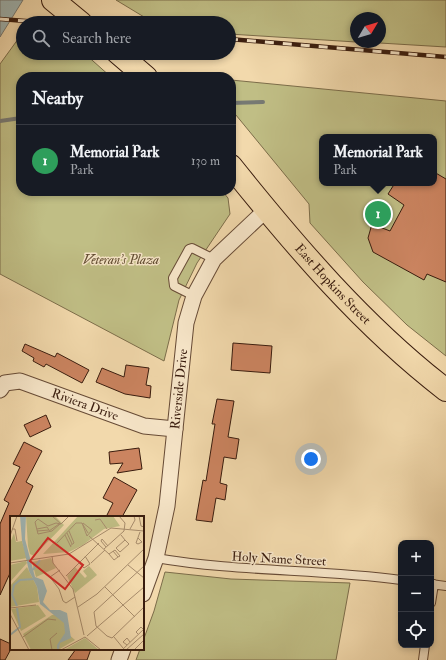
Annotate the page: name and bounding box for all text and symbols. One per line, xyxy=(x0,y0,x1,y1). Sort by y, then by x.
north arrow xyxy=(350,12,386,48)
search box xyxy=(16,16,236,60)
icon: search xyxy=(30,27,52,49)
text: Search here xyxy=(62,29,131,48)
text: Nearby xyxy=(32,88,83,109)
popup xyxy=(319,134,437,186)
text: Memorial Park xyxy=(70,143,159,162)
text: Memorial Park xyxy=(333,143,423,162)
text: 1 xyxy=(43,153,47,169)
text: 130 m xyxy=(191,153,220,169)
text: Park xyxy=(70,162,94,178)
text: Park xyxy=(333,162,357,178)
pin: 1 xyxy=(365,199,391,229)
street label: East Hopkins Street xyxy=(291,241,374,328)
park label: Veteran's Plaza xyxy=(83,252,159,268)
street label: Riverside Drive xyxy=(167,348,191,430)
street label: Riviera Drive xyxy=(50,385,121,424)
your location xyxy=(301,449,321,469)
inset map xyxy=(10,516,144,650)
map controls xyxy=(398,540,434,648)
button: + xyxy=(398,540,434,576)
street label: Holy Name Street xyxy=(231,549,327,570)
button: − xyxy=(398,576,434,612)
button: locate xyxy=(398,612,434,648)

